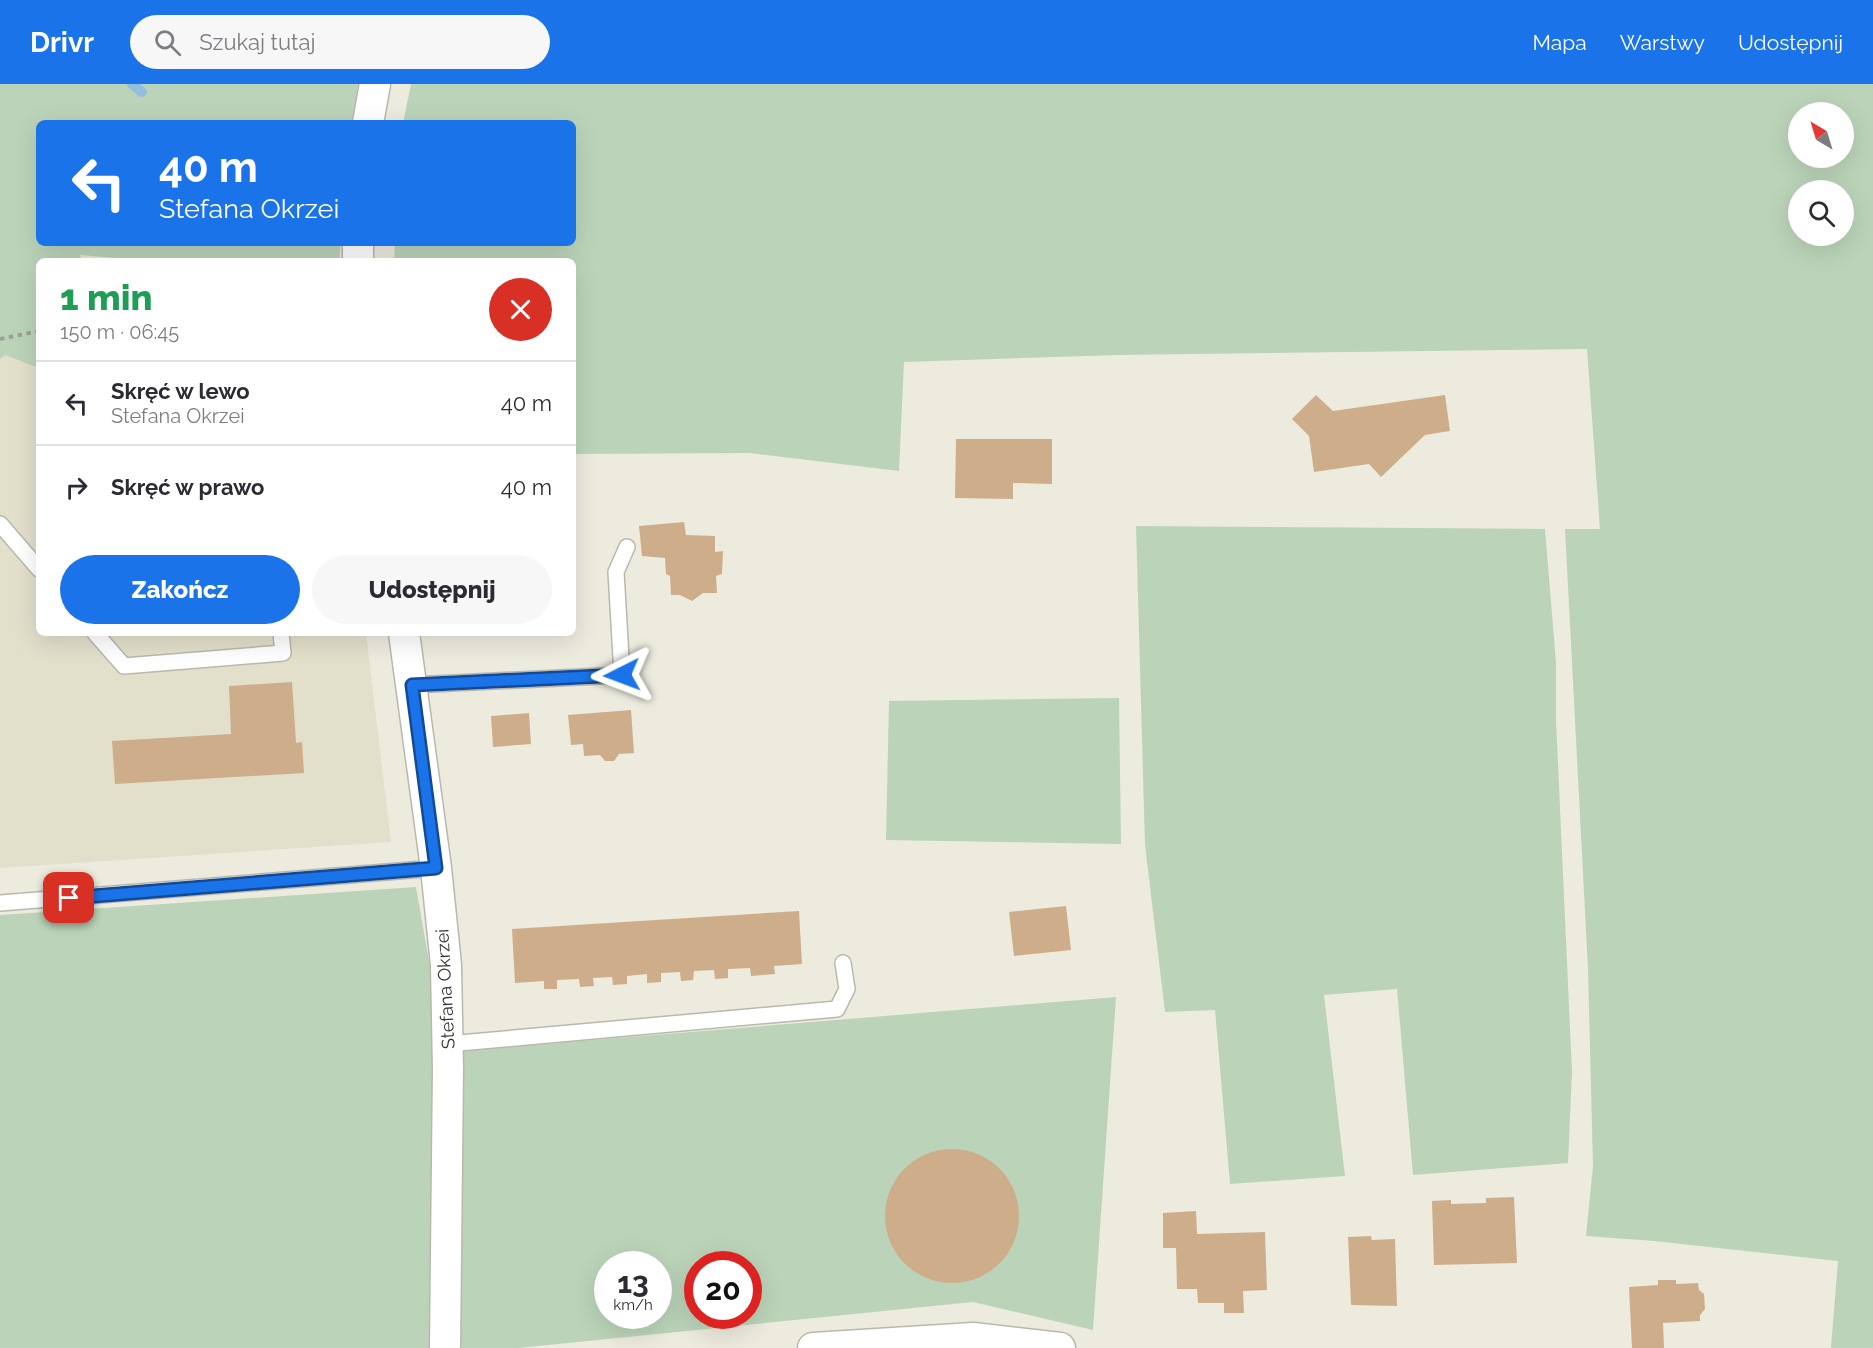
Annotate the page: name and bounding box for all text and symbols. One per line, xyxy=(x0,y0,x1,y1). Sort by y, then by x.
search box xyxy=(130,15,550,69)
text: Drivr xyxy=(30,26,94,59)
icon: search xyxy=(151,26,184,59)
text: Szukaj tutaj xyxy=(199,29,315,55)
text: Mapa xyxy=(1532,30,1587,55)
text: Warstwy xyxy=(1620,30,1705,55)
text: Udostępnij xyxy=(1738,30,1843,55)
north arrow xyxy=(1788,102,1854,168)
map controls xyxy=(1788,102,1854,246)
text: 40 m xyxy=(159,143,258,192)
icon: left xyxy=(60,144,138,222)
button: search xyxy=(1788,180,1854,246)
text: Stefana Okrzei xyxy=(159,193,339,224)
text: 1 min xyxy=(60,276,152,318)
button: close xyxy=(489,278,552,341)
text: 150 m · 06:45 xyxy=(60,320,179,344)
text: Skręć w lewo xyxy=(111,378,250,404)
icon: left xyxy=(60,387,93,420)
text: 40 m xyxy=(501,390,552,416)
text: Stefana Okrzei xyxy=(111,404,245,428)
icon: right xyxy=(60,471,93,504)
text: Skręć w prawo xyxy=(111,474,264,500)
text: 40 m xyxy=(501,474,552,500)
button: Zakończ xyxy=(60,555,300,624)
button: Udostępnij xyxy=(312,555,552,624)
position arrow xyxy=(590,643,654,707)
pin xyxy=(43,872,94,923)
icon: arrive xyxy=(52,881,85,914)
street label: Stefana Okrzei xyxy=(431,928,459,1050)
speed limit sign: 20 xyxy=(684,1251,762,1329)
text: 13 xyxy=(617,1265,649,1300)
text: km/h xyxy=(613,1296,653,1314)

